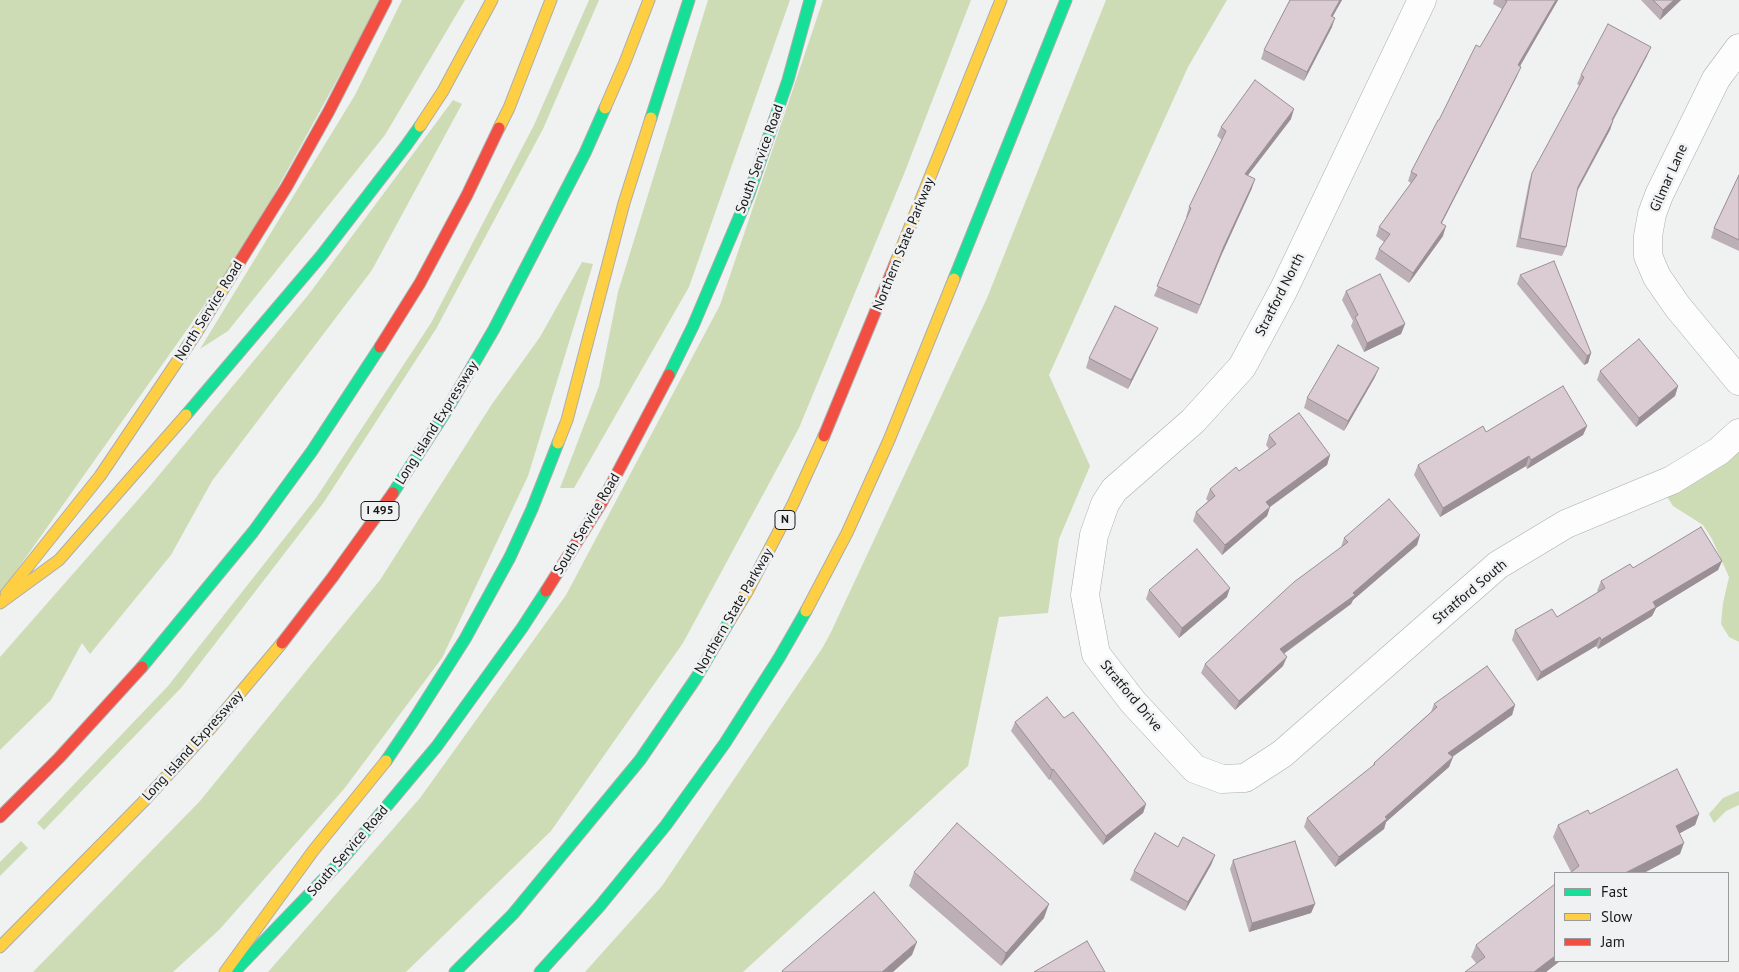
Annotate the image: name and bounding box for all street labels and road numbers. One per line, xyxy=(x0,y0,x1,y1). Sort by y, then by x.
street label: South Service Road xyxy=(732,102,788,216)
street label: Gilmar Lane xyxy=(1647,142,1691,214)
street label: Northern State Parkway xyxy=(870,175,938,313)
street label: Stratford North xyxy=(1252,251,1308,339)
street label: North Service Road xyxy=(172,258,246,364)
street label: Long Island Expressway xyxy=(392,358,482,488)
street label: South Service Road xyxy=(550,470,624,578)
road number: I 495 xyxy=(361,502,399,520)
road number: N xyxy=(775,510,795,530)
street label: Northern State Parkway xyxy=(691,545,777,677)
street label: Stratford South xyxy=(1430,556,1510,628)
street label: Stratford Drive xyxy=(1096,657,1166,735)
street label: Long Island Expressway xyxy=(139,687,247,805)
street label: South Service Road xyxy=(304,802,392,900)

